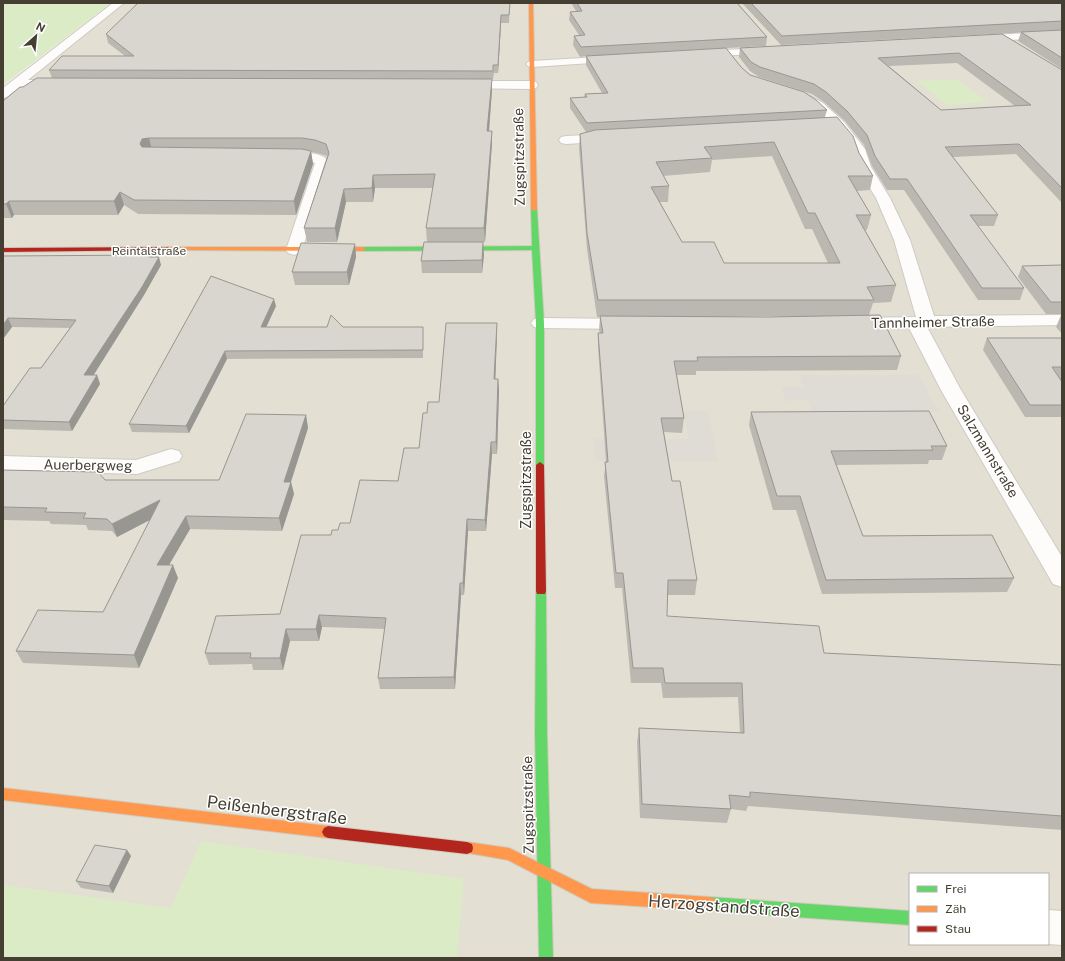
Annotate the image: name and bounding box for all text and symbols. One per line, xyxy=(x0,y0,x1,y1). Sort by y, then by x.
north arrow xyxy=(16,16,56,56)
text: N xyxy=(34,20,47,34)
street label: Zugspitzstraße xyxy=(510,108,528,206)
street label: Reintalstraße xyxy=(112,244,187,258)
street label: Tannheimer Straße xyxy=(871,313,995,331)
street label: Salzmannstraße xyxy=(954,402,1022,500)
street label: Zugspitzstraße xyxy=(518,431,534,529)
street label: Auerbergweg xyxy=(43,456,133,474)
street label: Zugspitzstraße xyxy=(519,756,537,854)
street label: Peißenbergstraße xyxy=(206,791,348,829)
legend xyxy=(909,873,1049,945)
text: Frei xyxy=(945,882,967,896)
street label: Herzogstandstraße xyxy=(648,891,800,921)
text: Zäh xyxy=(945,902,966,916)
text: Stau xyxy=(945,922,971,936)

